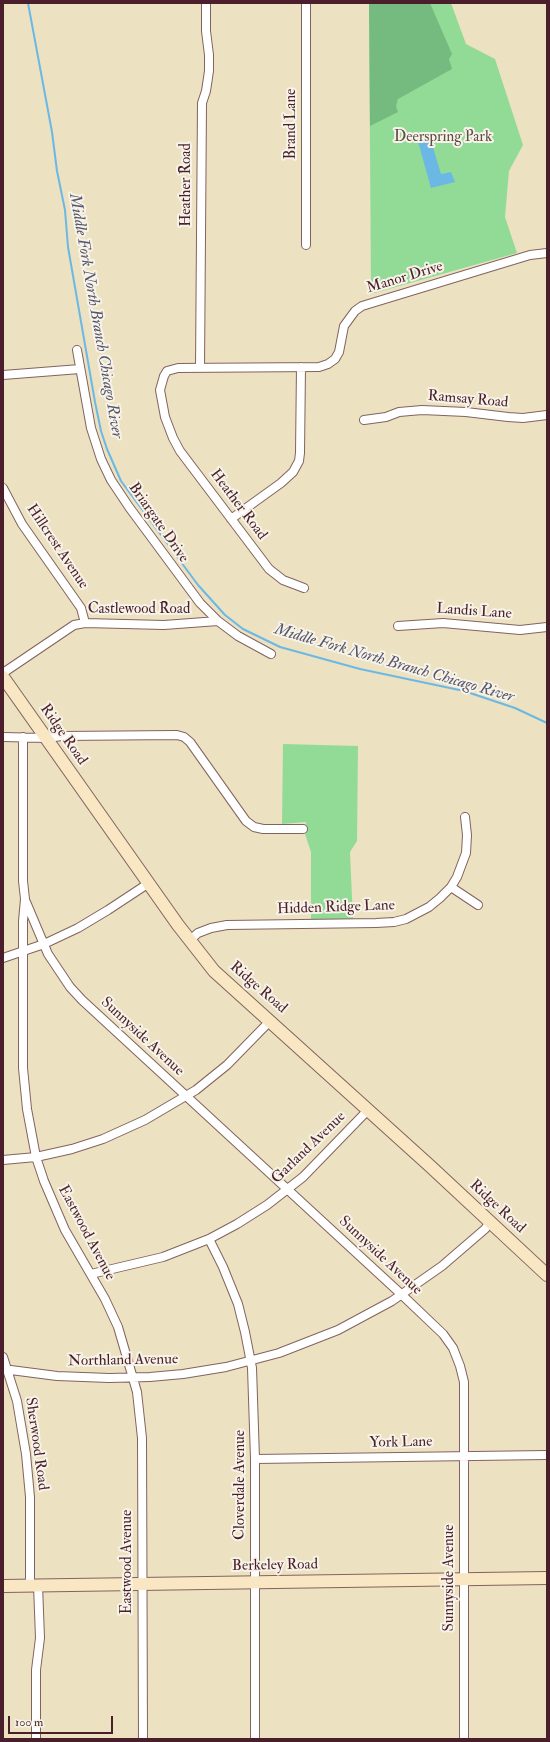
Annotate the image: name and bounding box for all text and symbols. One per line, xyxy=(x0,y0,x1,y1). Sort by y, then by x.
street label: Brand Lane xyxy=(283,89,301,159)
park label: Deerspring Park xyxy=(394,129,492,147)
street label: Heather Road xyxy=(178,143,196,227)
water label: Middle Fork North Branch Chicago River xyxy=(64,192,126,440)
street label: Manor Drive xyxy=(365,258,445,298)
street label: Ramsay Road xyxy=(427,388,509,412)
street label: Heather Road xyxy=(206,466,270,544)
street label: Briargate Drive xyxy=(124,480,192,566)
street label: Hillcrest Avenue xyxy=(22,501,92,593)
street label: Landis Lane xyxy=(436,600,512,624)
street label: Castlewood Road xyxy=(88,601,190,619)
water label: Middle Fork North Branch Chicago River xyxy=(272,621,516,707)
street label: Ridge Road xyxy=(35,701,91,769)
street label: Hidden Ridge Lane xyxy=(277,897,395,919)
street label: Ridge Road xyxy=(226,958,290,1018)
street label: Sunnyside Avenue xyxy=(97,994,187,1080)
street label: Garland Avenue xyxy=(268,1108,350,1188)
street label: Ridge Road xyxy=(465,1176,529,1238)
street label: Eastwood Avenue xyxy=(54,1183,118,1283)
street label: Sunnyside Avenue xyxy=(335,1213,425,1299)
street label: Northland Avenue xyxy=(68,1351,178,1371)
street label: Sherwood Road xyxy=(21,1396,51,1492)
street label: Cloverdale Avenue xyxy=(232,1430,250,1540)
street label: York Lane xyxy=(369,1433,433,1453)
street label: Eastwood Avenue xyxy=(119,1510,137,1614)
street label: Sunnyside Avenue xyxy=(441,1524,459,1632)
street label: Berkeley Road xyxy=(232,1556,318,1576)
scale bar xyxy=(10,1708,115,1734)
text: 100 m xyxy=(15,1715,43,1730)

